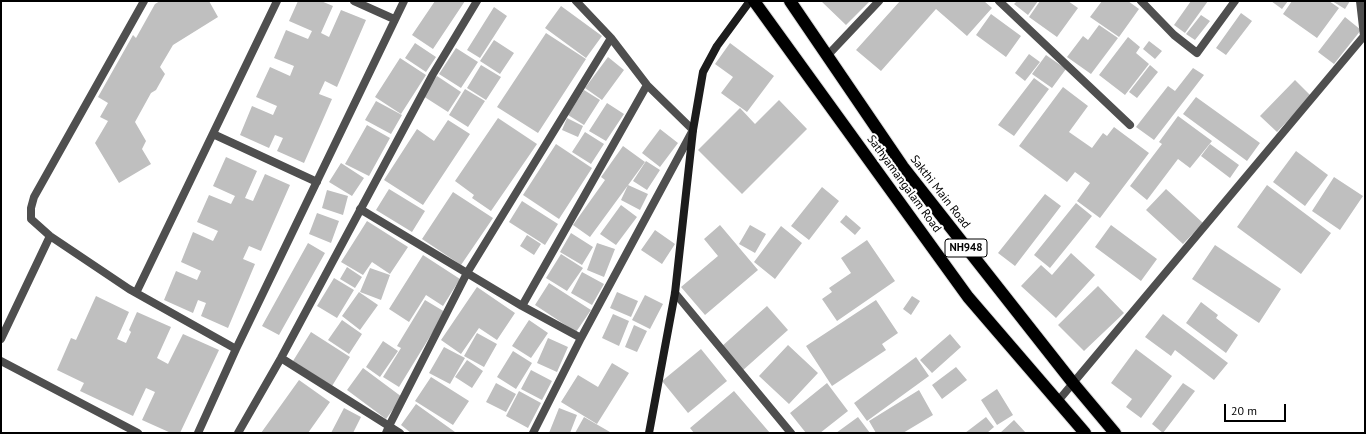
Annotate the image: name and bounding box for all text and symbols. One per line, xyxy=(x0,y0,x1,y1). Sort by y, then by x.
street label: Sathyamangalam Road xyxy=(864,132,944,236)
street label: Sakthi Main Road xyxy=(907,153,973,231)
road number: NH948 xyxy=(945,239,987,257)
scale bar xyxy=(1226,396,1288,422)
text: 20 m xyxy=(1231,403,1257,418)

